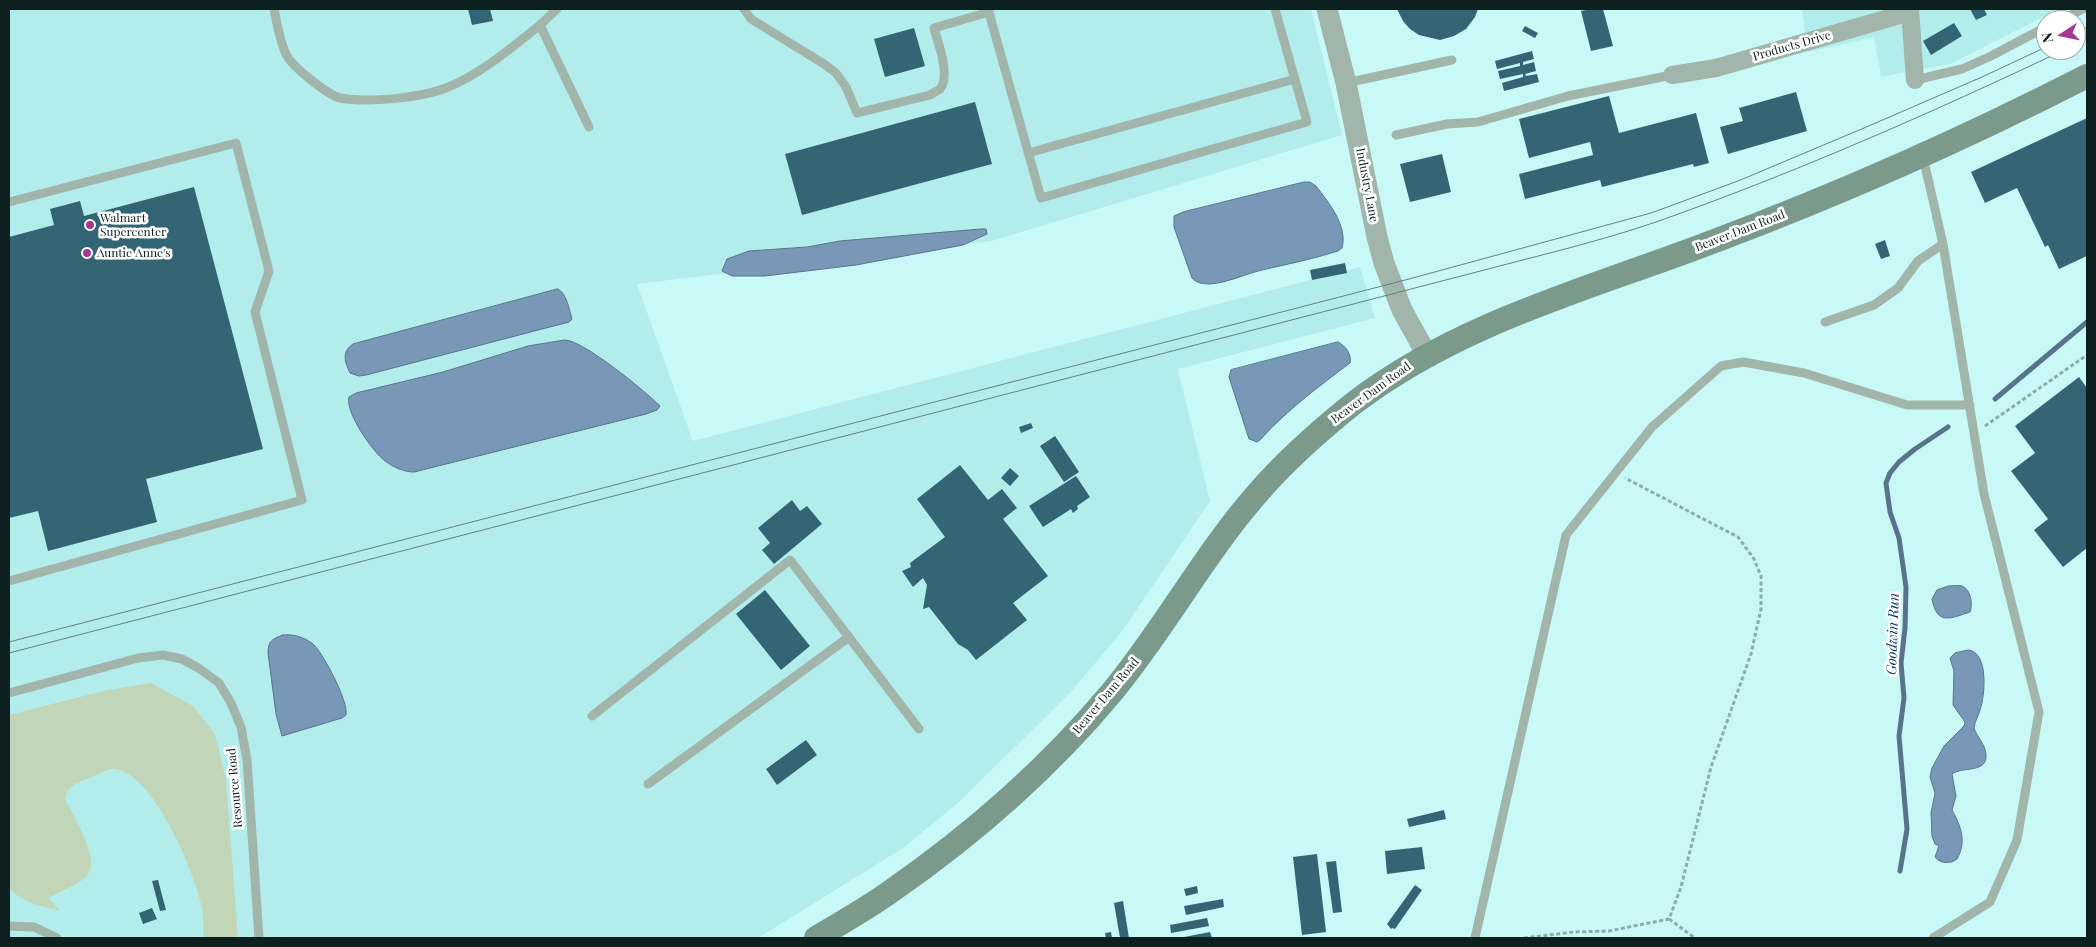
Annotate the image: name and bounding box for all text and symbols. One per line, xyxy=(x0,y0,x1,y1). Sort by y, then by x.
north arrow xyxy=(2036,10,2086,60)
street label: Products Drive xyxy=(1751,28,1833,64)
text: N xyxy=(2036,31,2057,45)
street label: Industry Lane xyxy=(1353,147,1381,223)
street label: Beaver Dam Road xyxy=(1693,207,1787,255)
place label: Walmart Supercenter xyxy=(100,211,166,239)
marker: Walmart Supercenter xyxy=(84,219,96,231)
place label: Auntie Anne's xyxy=(97,246,171,260)
marker: Auntie Anne's xyxy=(81,247,93,259)
street label: Beaver Dam Road xyxy=(1328,359,1414,427)
water label: Goodwin Run xyxy=(1883,593,1903,675)
street label: Beaver Dam Road xyxy=(1070,655,1142,737)
street label: Resource Road xyxy=(224,747,246,829)

